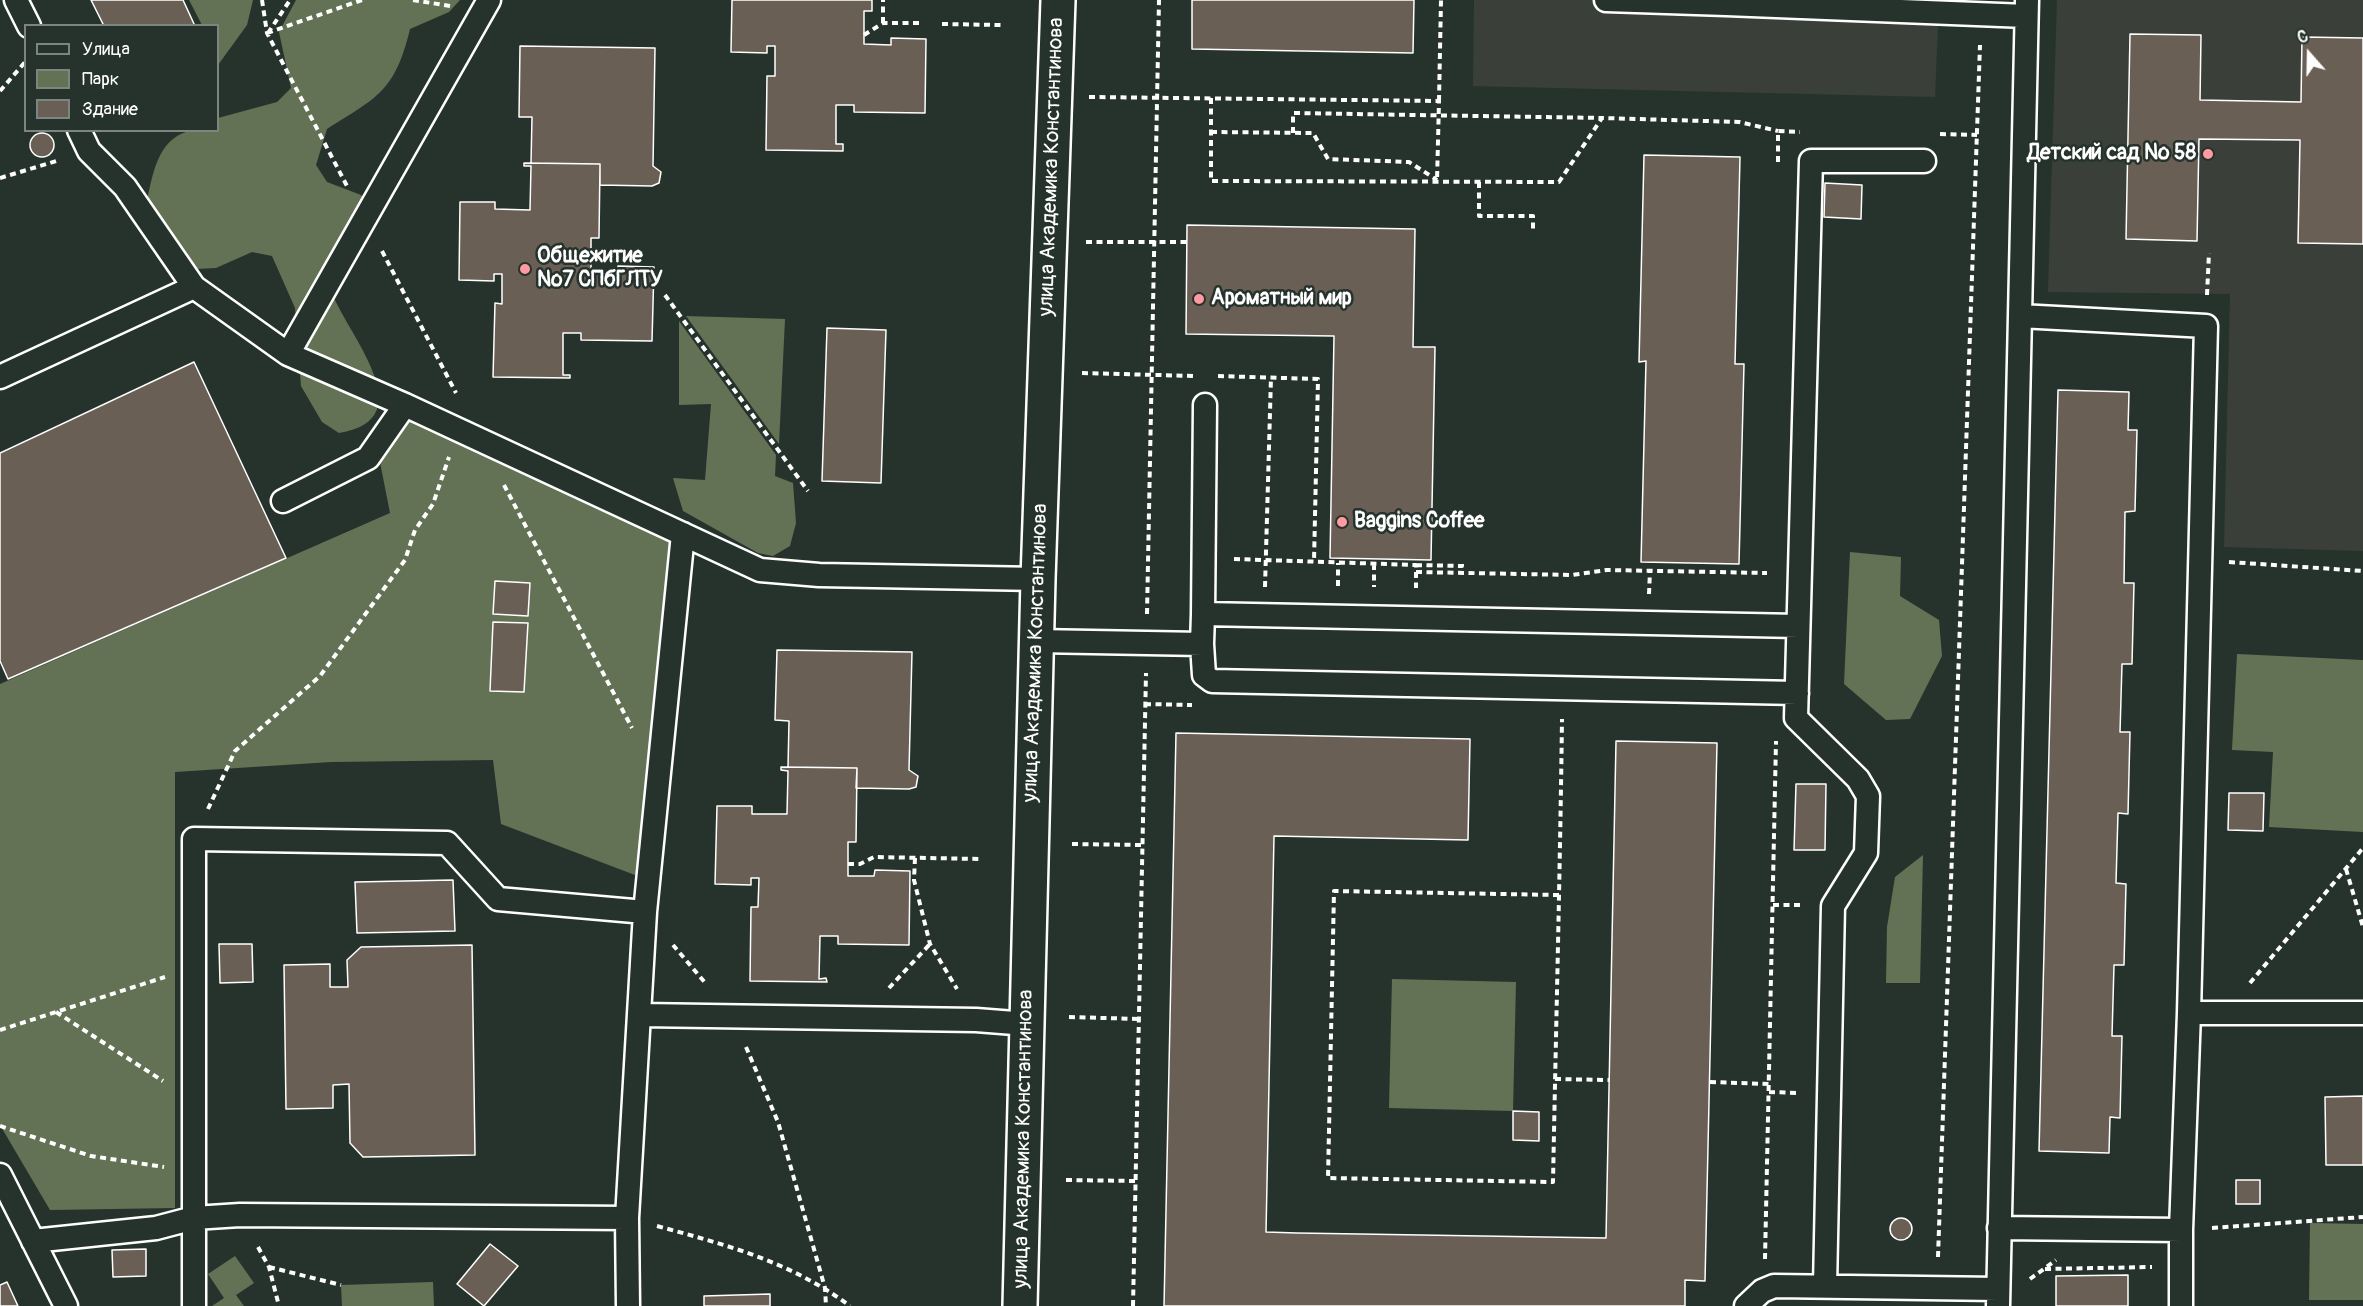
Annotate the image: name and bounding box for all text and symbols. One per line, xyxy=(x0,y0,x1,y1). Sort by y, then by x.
street label: улица Академика Константинова xyxy=(1034,17,1070,317)
legend xyxy=(24,24,219,132)
north arrow xyxy=(2279,24,2339,84)
text: С xyxy=(2295,26,2311,48)
text: Улица xyxy=(82,38,130,61)
text: Парк xyxy=(82,68,119,91)
text: Здание xyxy=(82,98,138,121)
place label: Детский сад № 58 xyxy=(2027,141,2196,167)
marker: Детский сад № 58 xyxy=(2201,147,2215,161)
place label: Общежитие №7 СПбГЛТУ xyxy=(537,244,663,294)
marker: Общежитие №7 СПбГЛТУ xyxy=(518,262,532,276)
place label: Ароматный мир xyxy=(1211,286,1352,312)
marker: Ароматный мир xyxy=(1192,292,1206,306)
street label: улица Академика Константинова xyxy=(1018,503,1054,803)
place label: Baggins Coffee xyxy=(1354,509,1484,535)
marker: Baggins Coffee xyxy=(1335,515,1349,529)
street label: улица Академика Константинова xyxy=(1009,989,1039,1289)

